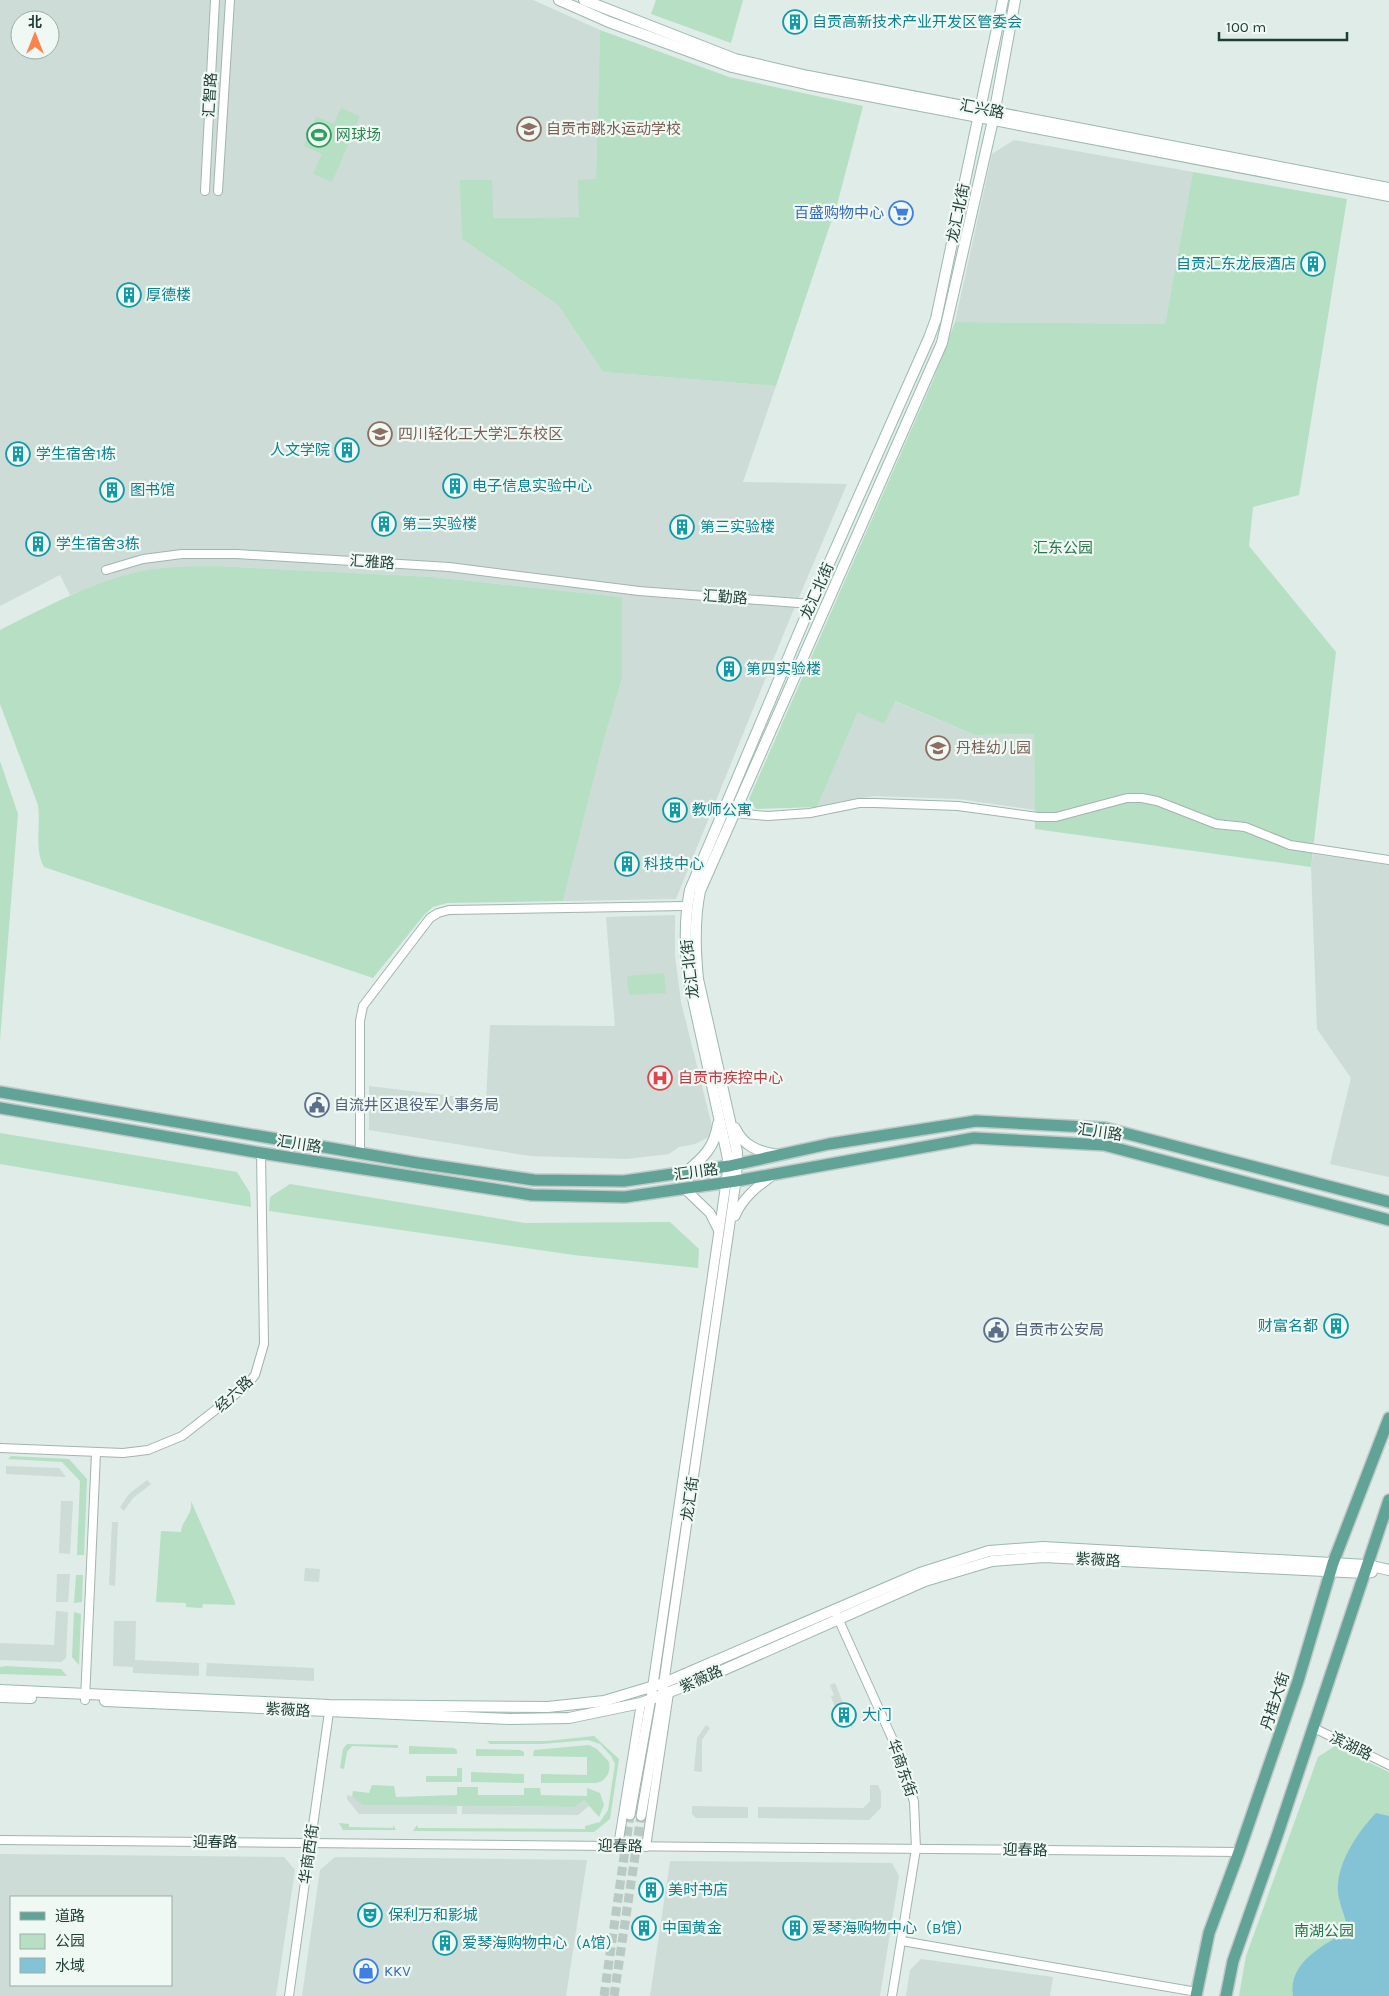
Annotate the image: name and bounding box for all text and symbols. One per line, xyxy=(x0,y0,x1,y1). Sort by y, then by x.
building icon: 自贡高新技术产业开发区管委会 xyxy=(782,9,808,35)
north arrow xyxy=(10,10,60,60)
scale bar xyxy=(1219,10,1346,42)
place label: 自贡高新技术产业开发区管委会 xyxy=(812,13,1022,31)
text: 北 xyxy=(28,14,42,31)
text: 100 m xyxy=(1226,18,1266,36)
street label: 汇智路 xyxy=(200,72,220,118)
street label: 汇兴路 xyxy=(958,96,1006,122)
school or university icon: 自贡市跳水运动学校 xyxy=(516,116,542,142)
place label: 自贡市跳水运动学校 xyxy=(546,120,681,138)
sports icon: 网球场 xyxy=(306,122,332,148)
place label: 网球场 xyxy=(336,126,381,144)
street label: 龙汇北街 xyxy=(943,182,973,244)
supermarket icon: 百盛购物中心 xyxy=(888,200,914,226)
place label: 百盛购物中心 xyxy=(794,204,884,222)
building icon: 自贡汇东龙辰酒店 xyxy=(1300,251,1326,277)
place label: 自贡汇东龙辰酒店 xyxy=(1176,255,1296,273)
building icon: 厚德楼 xyxy=(116,282,142,308)
place label: 厚德楼 xyxy=(146,286,191,304)
school or university icon: 四川轻化工大学汇东校区 xyxy=(367,421,393,447)
place label: 四川轻化工大学汇东校区 xyxy=(398,425,563,443)
building icon: 人文学院 xyxy=(334,437,360,463)
building icon: 学生宿舍1栋 xyxy=(5,441,31,467)
place label: 人文学院 xyxy=(270,441,330,459)
place label: 学生宿舍1栋 xyxy=(36,445,116,463)
building icon: 电子信息实验中心 xyxy=(442,473,468,499)
building icon: 图书馆 xyxy=(99,477,125,503)
place label: 电子信息实验中心 xyxy=(472,477,592,495)
place label: 图书馆 xyxy=(130,481,175,499)
building icon: 第二实验楼 xyxy=(371,511,397,537)
building icon: 第三实验楼 xyxy=(669,514,695,540)
place label: 第二实验楼 xyxy=(402,515,477,533)
place label: 第三实验楼 xyxy=(700,518,775,536)
building icon: 学生宿舍3栋 xyxy=(25,531,51,557)
place label: 学生宿舍3栋 xyxy=(56,535,140,553)
park label: 汇东公园 xyxy=(1033,539,1093,557)
street label: 汇雅路 xyxy=(349,551,395,573)
street label: 龙汇北街 xyxy=(797,560,837,622)
street label: 汇勤路 xyxy=(702,586,748,608)
building icon: 第四实验楼 xyxy=(716,656,742,682)
place label: 第四实验楼 xyxy=(746,660,821,678)
school or university icon: 丹桂幼儿园 xyxy=(925,735,951,761)
place label: 丹桂幼儿园 xyxy=(956,739,1031,757)
building icon: 教师公寓 xyxy=(662,797,688,823)
place label: 教师公寓 xyxy=(692,801,752,819)
building icon: 科技中心 xyxy=(614,851,640,877)
place label: 科技中心 xyxy=(644,855,704,873)
street label: 龙汇北街 xyxy=(677,938,703,1000)
hospital icon: 自贡市疾控中心 xyxy=(647,1065,673,1091)
place label: 自贡市疾控中心 xyxy=(678,1069,783,1087)
public building icon: 自流井区退役军人事务局 xyxy=(304,1092,330,1118)
place label: 自流井区退役军人事务局 xyxy=(334,1096,499,1114)
street label: 汇川路 xyxy=(1076,1120,1124,1144)
street label: 汇川路 xyxy=(275,1132,323,1156)
street label: 汇川路 xyxy=(672,1160,720,1184)
building icon: 财富名都 xyxy=(1323,1313,1349,1339)
public building icon: 自贡市公安局 xyxy=(983,1317,1009,1343)
place label: 财富名都 xyxy=(1258,1317,1318,1335)
place label: 自贡市公安局 xyxy=(1014,1321,1104,1339)
street label: 经六路 xyxy=(211,1372,257,1416)
street label: 龙汇街 xyxy=(678,1475,702,1523)
street label: 紫薇路 xyxy=(1075,1550,1121,1570)
street label: 紫薇路 xyxy=(677,1662,725,1696)
street label: 丹桂大街 xyxy=(1257,1670,1293,1732)
street label: 紫薇路 xyxy=(265,1700,311,1720)
building icon: 大门 xyxy=(831,1702,857,1728)
place label: 大门 xyxy=(862,1706,892,1724)
street label: 滨湖路 xyxy=(1327,1728,1375,1764)
street label: 华商东街 xyxy=(884,1737,920,1799)
street label: 华商西街 xyxy=(296,1823,322,1885)
street label: 迎春路 xyxy=(192,1833,238,1851)
street label: 迎春路 xyxy=(597,1837,643,1855)
street label: 迎春路 xyxy=(1002,1841,1048,1859)
building icon: 美时书店 xyxy=(638,1877,664,1903)
place label: 美时书店 xyxy=(668,1881,728,1899)
legend xyxy=(10,1896,172,1986)
theatre icon: 保利万和影城 xyxy=(357,1902,383,1928)
place label: 保利万和影城 xyxy=(388,1906,478,1924)
text: 道路 xyxy=(55,1907,85,1925)
building icon: 中国黄金 xyxy=(631,1915,657,1941)
building icon: 爱琴海购物中心（B馆） xyxy=(782,1915,808,1941)
place label: 中国黄金 xyxy=(662,1919,722,1937)
place label: 爱琴海购物中心（B馆） xyxy=(812,1919,971,1937)
park label: 南湖公园 xyxy=(1294,1922,1354,1940)
building icon: 爱琴海购物中心（A馆） xyxy=(432,1930,458,1956)
text: 公园 xyxy=(55,1932,85,1950)
place label: 爱琴海购物中心（A馆） xyxy=(462,1934,621,1952)
text: 水域 xyxy=(55,1957,85,1975)
shop icon: KKV xyxy=(353,1958,379,1984)
place label: KKV xyxy=(384,1962,411,1980)

